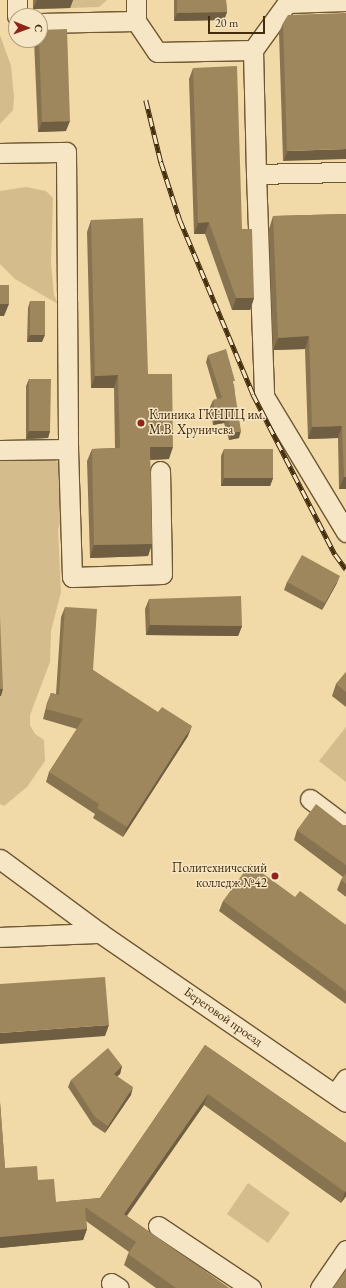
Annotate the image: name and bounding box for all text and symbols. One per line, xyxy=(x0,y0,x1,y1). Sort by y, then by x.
north arrow xyxy=(8,8,48,48)
scale bar xyxy=(210,8,267,34)
text: 20 m xyxy=(215,15,238,31)
text: С xyxy=(32,24,46,32)
place label: Клиника ГКНПЦ им. М.В. Хруничева xyxy=(149,408,265,439)
marker: Клиника ГКНПЦ им. М.В. Хруничева xyxy=(136,418,146,428)
place label: Политехнический колледж №42 xyxy=(172,861,267,892)
marker: Политехнический колледж №42 xyxy=(270,871,280,881)
street label: Береговой проезд xyxy=(181,984,265,1050)

